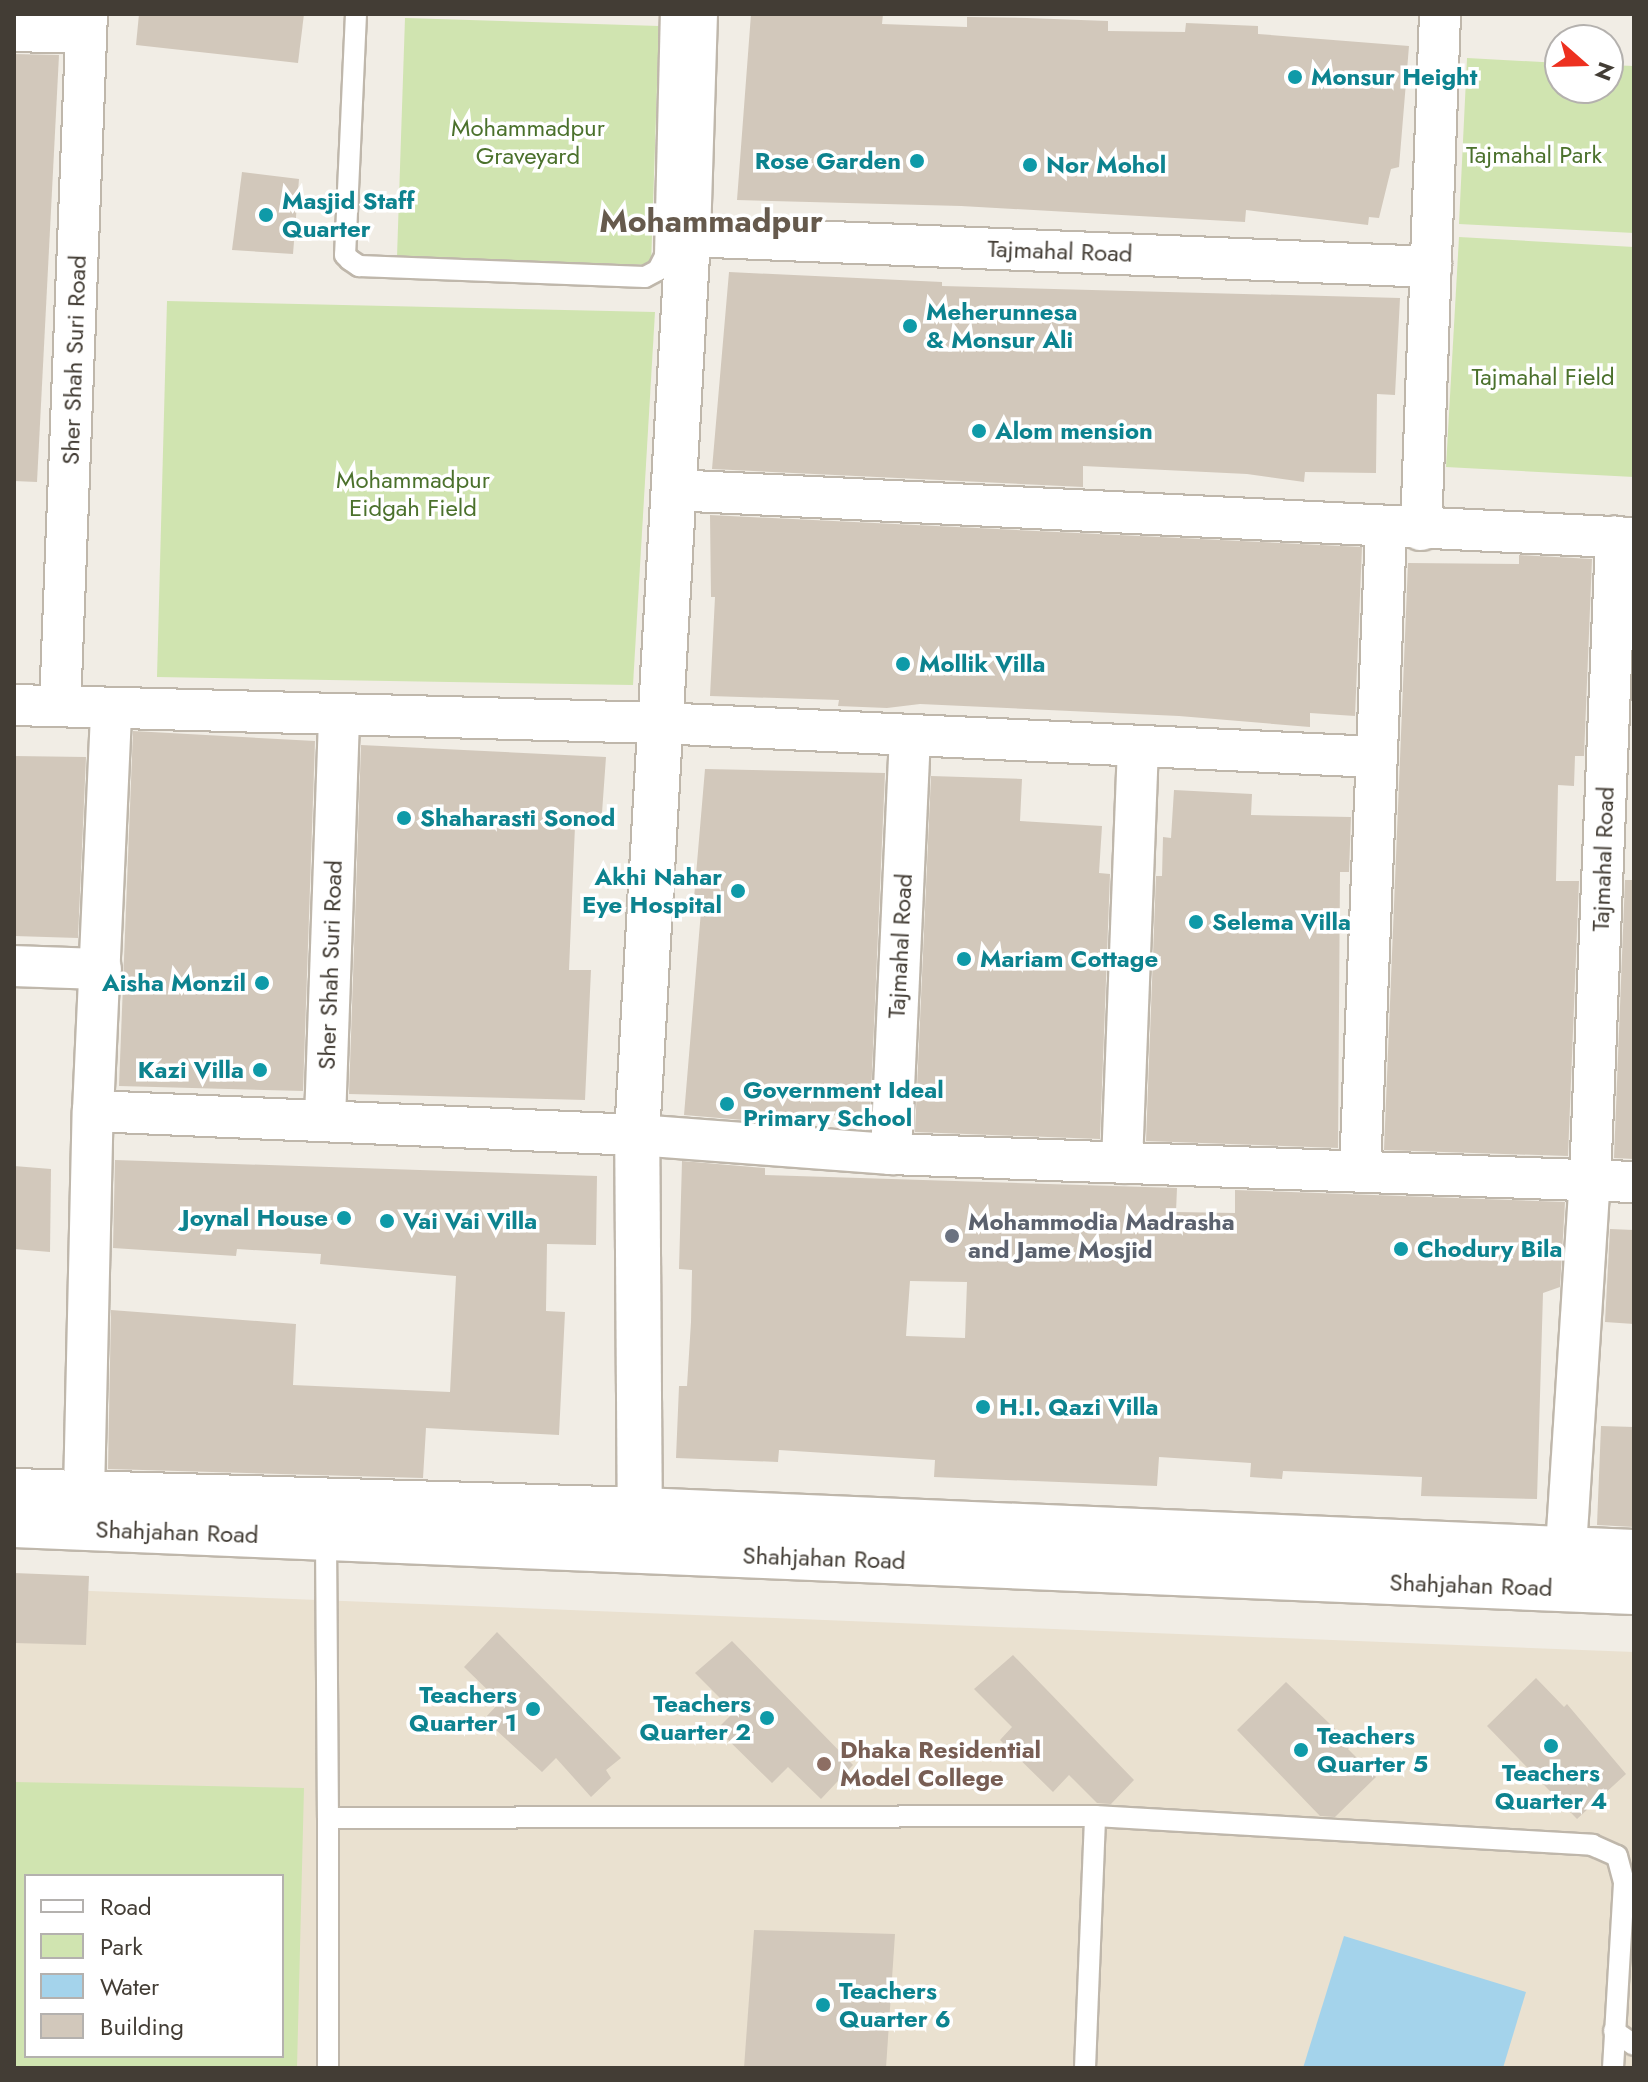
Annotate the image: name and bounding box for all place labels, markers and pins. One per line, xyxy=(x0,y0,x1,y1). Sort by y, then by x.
place label: Monsur Height xyxy=(1311,63,1477,91)
marker: Monsur Height xyxy=(1286,68,1304,86)
place label: Rose Garden xyxy=(755,147,901,175)
place label: Nor Mohol xyxy=(1046,151,1166,179)
marker: Rose Garden xyxy=(908,152,926,170)
marker: Nor Mohol xyxy=(1021,156,1039,174)
place label: Masjid Staff Quarter xyxy=(282,187,415,243)
marker: Masjid Staff Quarter xyxy=(257,206,275,224)
place label: Meherunnesa & Monsur Ali xyxy=(926,298,1077,354)
marker: Meherunnesa & Monsur Ali xyxy=(901,317,919,335)
place label: Alom mension xyxy=(995,417,1153,445)
marker: Alom mension xyxy=(970,422,988,440)
place label: Mollik Villa xyxy=(919,650,1045,678)
marker: Mollik Villa xyxy=(894,655,912,673)
place label: Shaharasti Sonod xyxy=(420,804,615,832)
marker: Shaharasti Sonod xyxy=(395,809,413,827)
place label: Akhi Nahar Eye Hospital xyxy=(582,863,722,919)
marker: Akhi Nahar Eye Hospital xyxy=(729,882,747,900)
place label: Selema Villa xyxy=(1212,908,1351,936)
marker: Selema Villa xyxy=(1187,913,1205,931)
place label: Mariam Cottage xyxy=(980,945,1158,973)
marker: Mariam Cottage xyxy=(955,950,973,968)
place label: Aisha Monzil xyxy=(102,969,246,997)
marker: Aisha Monzil xyxy=(253,974,271,992)
place label: Kazi Villa xyxy=(138,1056,244,1084)
marker: Kazi Villa xyxy=(251,1061,269,1079)
place label: Government Ideal Primary School xyxy=(743,1076,944,1132)
marker: Government Ideal Primary School xyxy=(718,1095,736,1113)
place label: Joynal House xyxy=(182,1204,328,1232)
place label: Vai Vai Villa xyxy=(403,1207,537,1235)
place label: Mohammodia Madrasha and Jame Mosjid xyxy=(968,1208,1235,1264)
marker: Joynal House xyxy=(335,1209,353,1227)
marker: Vai Vai Villa xyxy=(378,1212,396,1230)
marker: Mohammodia Madrasha and Jame Mosjid xyxy=(943,1227,961,1245)
place label: Chodury Bila xyxy=(1417,1235,1563,1263)
marker: Chodury Bila xyxy=(1392,1240,1410,1258)
place label: H.I. Qazi Villa xyxy=(999,1393,1158,1421)
marker: H.I. Qazi Villa xyxy=(974,1398,992,1416)
place label: Teachers Quarter 1 xyxy=(409,1681,517,1737)
place label: Teachers Quarter 2 xyxy=(639,1690,751,1746)
marker: Teachers Quarter 1 xyxy=(524,1700,542,1718)
marker: Teachers Quarter 2 xyxy=(758,1709,776,1727)
place label: Teachers Quarter 5 xyxy=(1317,1722,1428,1778)
place label: Dhaka Residential Model College xyxy=(840,1736,1041,1792)
marker: Teachers Quarter 4 xyxy=(1542,1737,1560,1755)
marker: Teachers Quarter 5 xyxy=(1292,1741,1310,1759)
marker: Dhaka Residential Model College xyxy=(815,1755,833,1773)
place label: Teachers Quarter 4 xyxy=(1495,1759,1607,1815)
place label: Teachers Quarter 6 xyxy=(839,1977,951,2033)
marker: Teachers Quarter 6 xyxy=(814,1996,832,2014)

